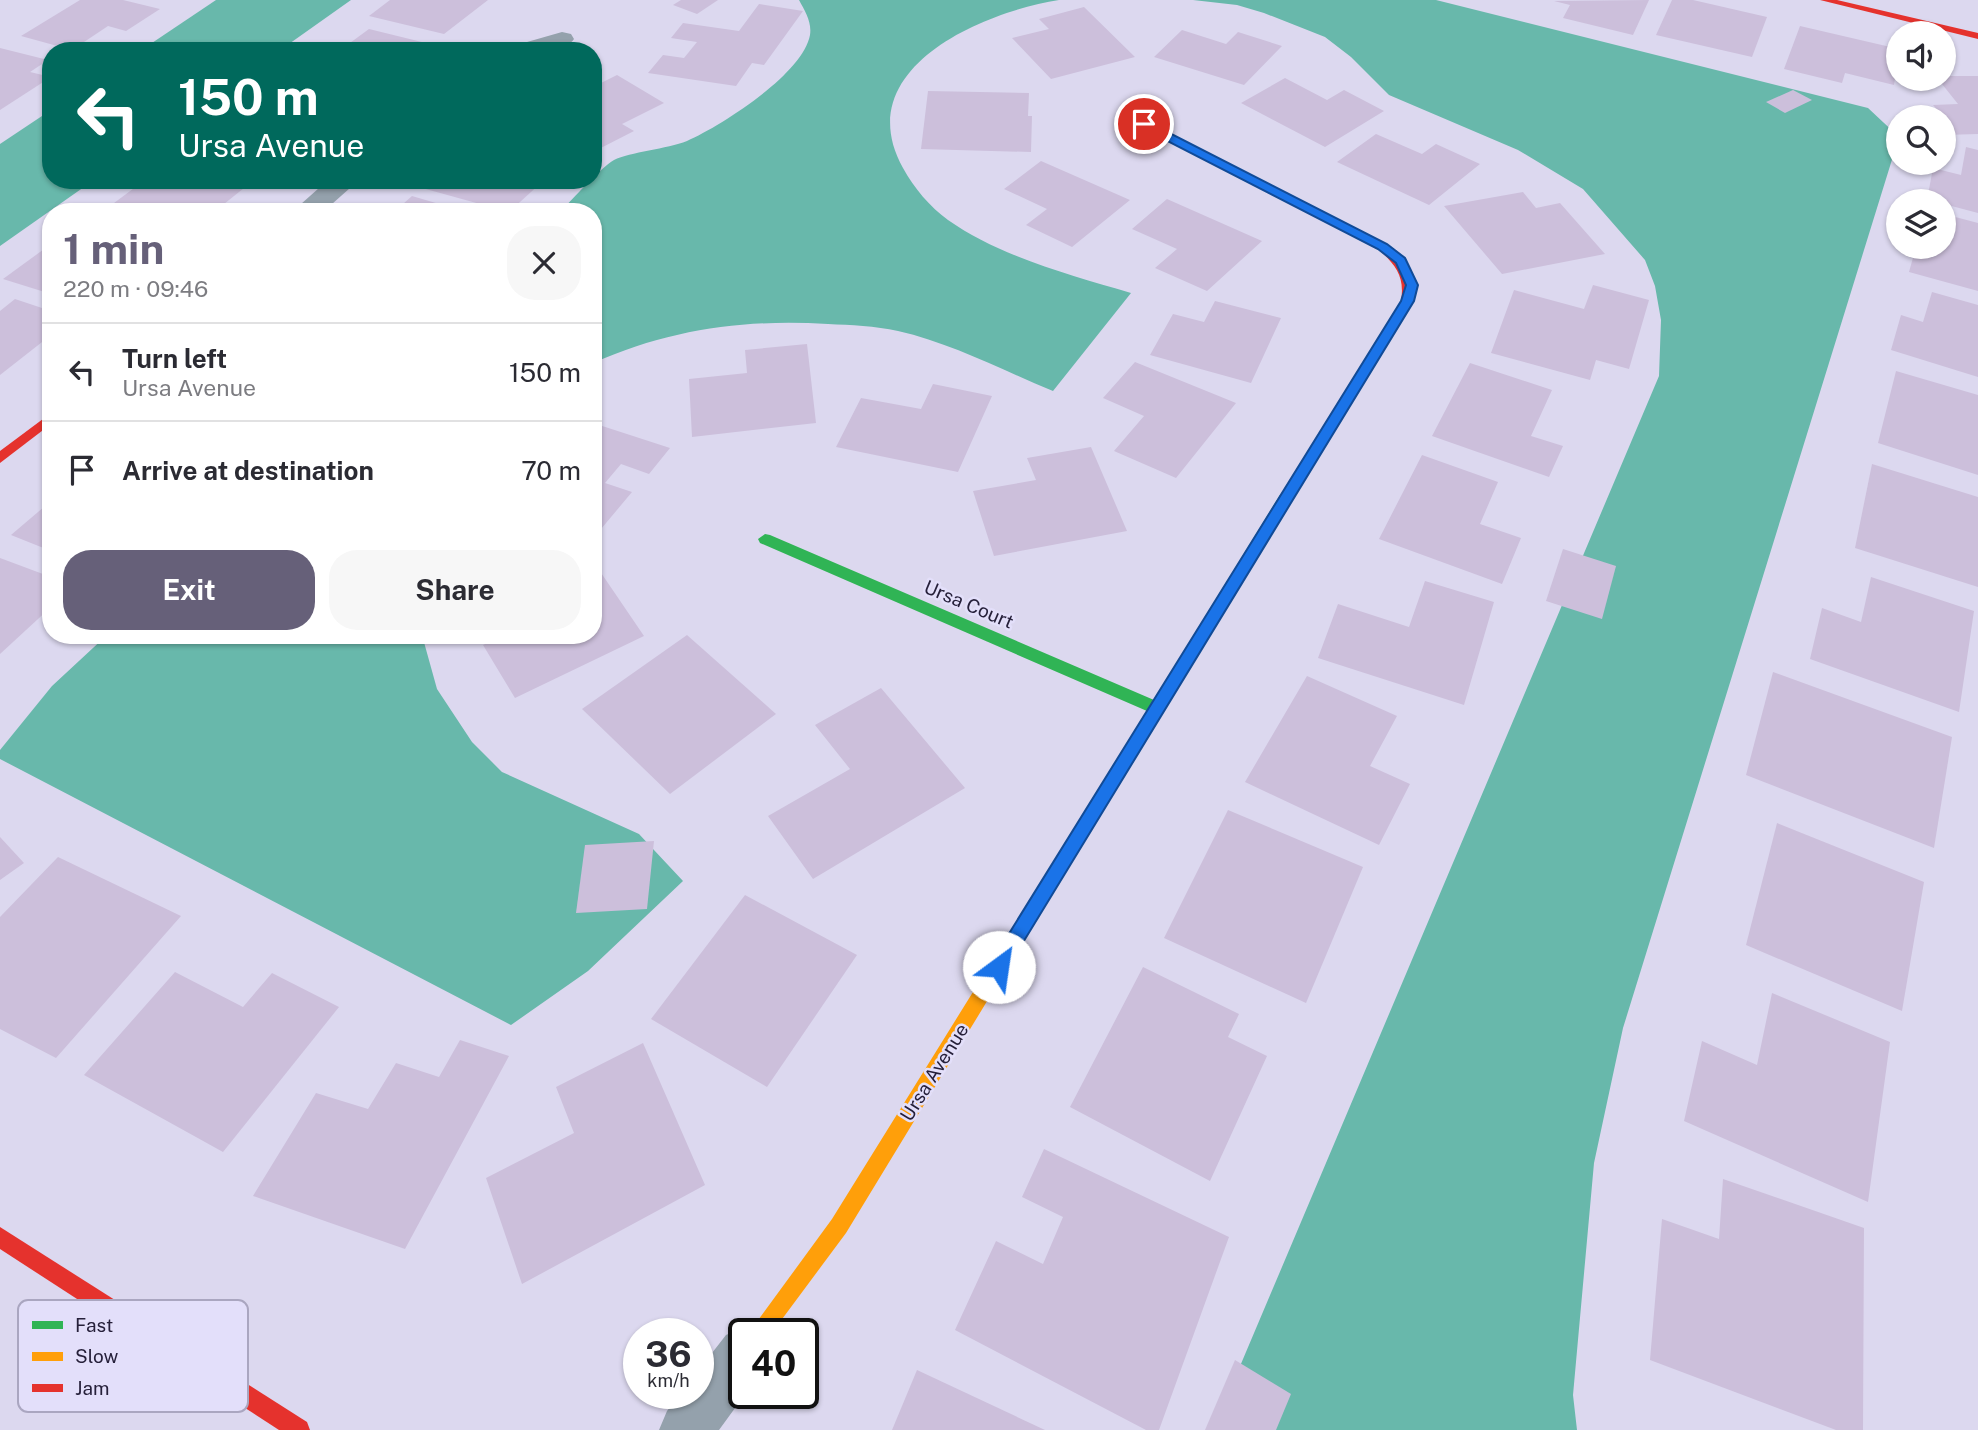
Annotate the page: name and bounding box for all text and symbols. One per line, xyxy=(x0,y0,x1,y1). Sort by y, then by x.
map controls xyxy=(1886,21,1956,259)
button: sound xyxy=(1886,21,1956,91)
text: 150 m xyxy=(178,68,319,126)
icon: left xyxy=(63,70,154,161)
pin xyxy=(1114,94,1174,154)
icon: arrive xyxy=(1125,105,1163,143)
button: search xyxy=(1886,105,1956,175)
text: Ursa Avenue xyxy=(178,127,364,164)
button: layers xyxy=(1886,189,1956,259)
text: 1 min xyxy=(63,224,164,273)
button: close xyxy=(507,226,581,300)
text: 220 m · 09:46 xyxy=(63,275,208,302)
text: Turn left xyxy=(122,343,227,374)
icon: left xyxy=(63,353,101,391)
text: 150 m xyxy=(509,357,581,388)
text: Ursa Avenue xyxy=(122,374,256,401)
icon: arrive xyxy=(63,451,101,489)
text: Arrive at destination xyxy=(122,455,374,486)
text: 70 m xyxy=(521,455,581,486)
button: Exit xyxy=(63,550,315,630)
button: Share xyxy=(329,550,581,630)
street label: Ursa Court xyxy=(921,575,1017,633)
position arrow xyxy=(962,930,1036,1004)
street label: Ursa Avenue xyxy=(895,1019,973,1125)
legend xyxy=(18,1300,248,1412)
text: Fast xyxy=(75,1314,113,1336)
speed limit sign: 40 xyxy=(728,1318,819,1409)
text: 36 xyxy=(645,1334,692,1375)
text: Slow xyxy=(75,1345,119,1367)
text: km/h xyxy=(647,1370,690,1391)
text: Jam xyxy=(75,1377,109,1399)

